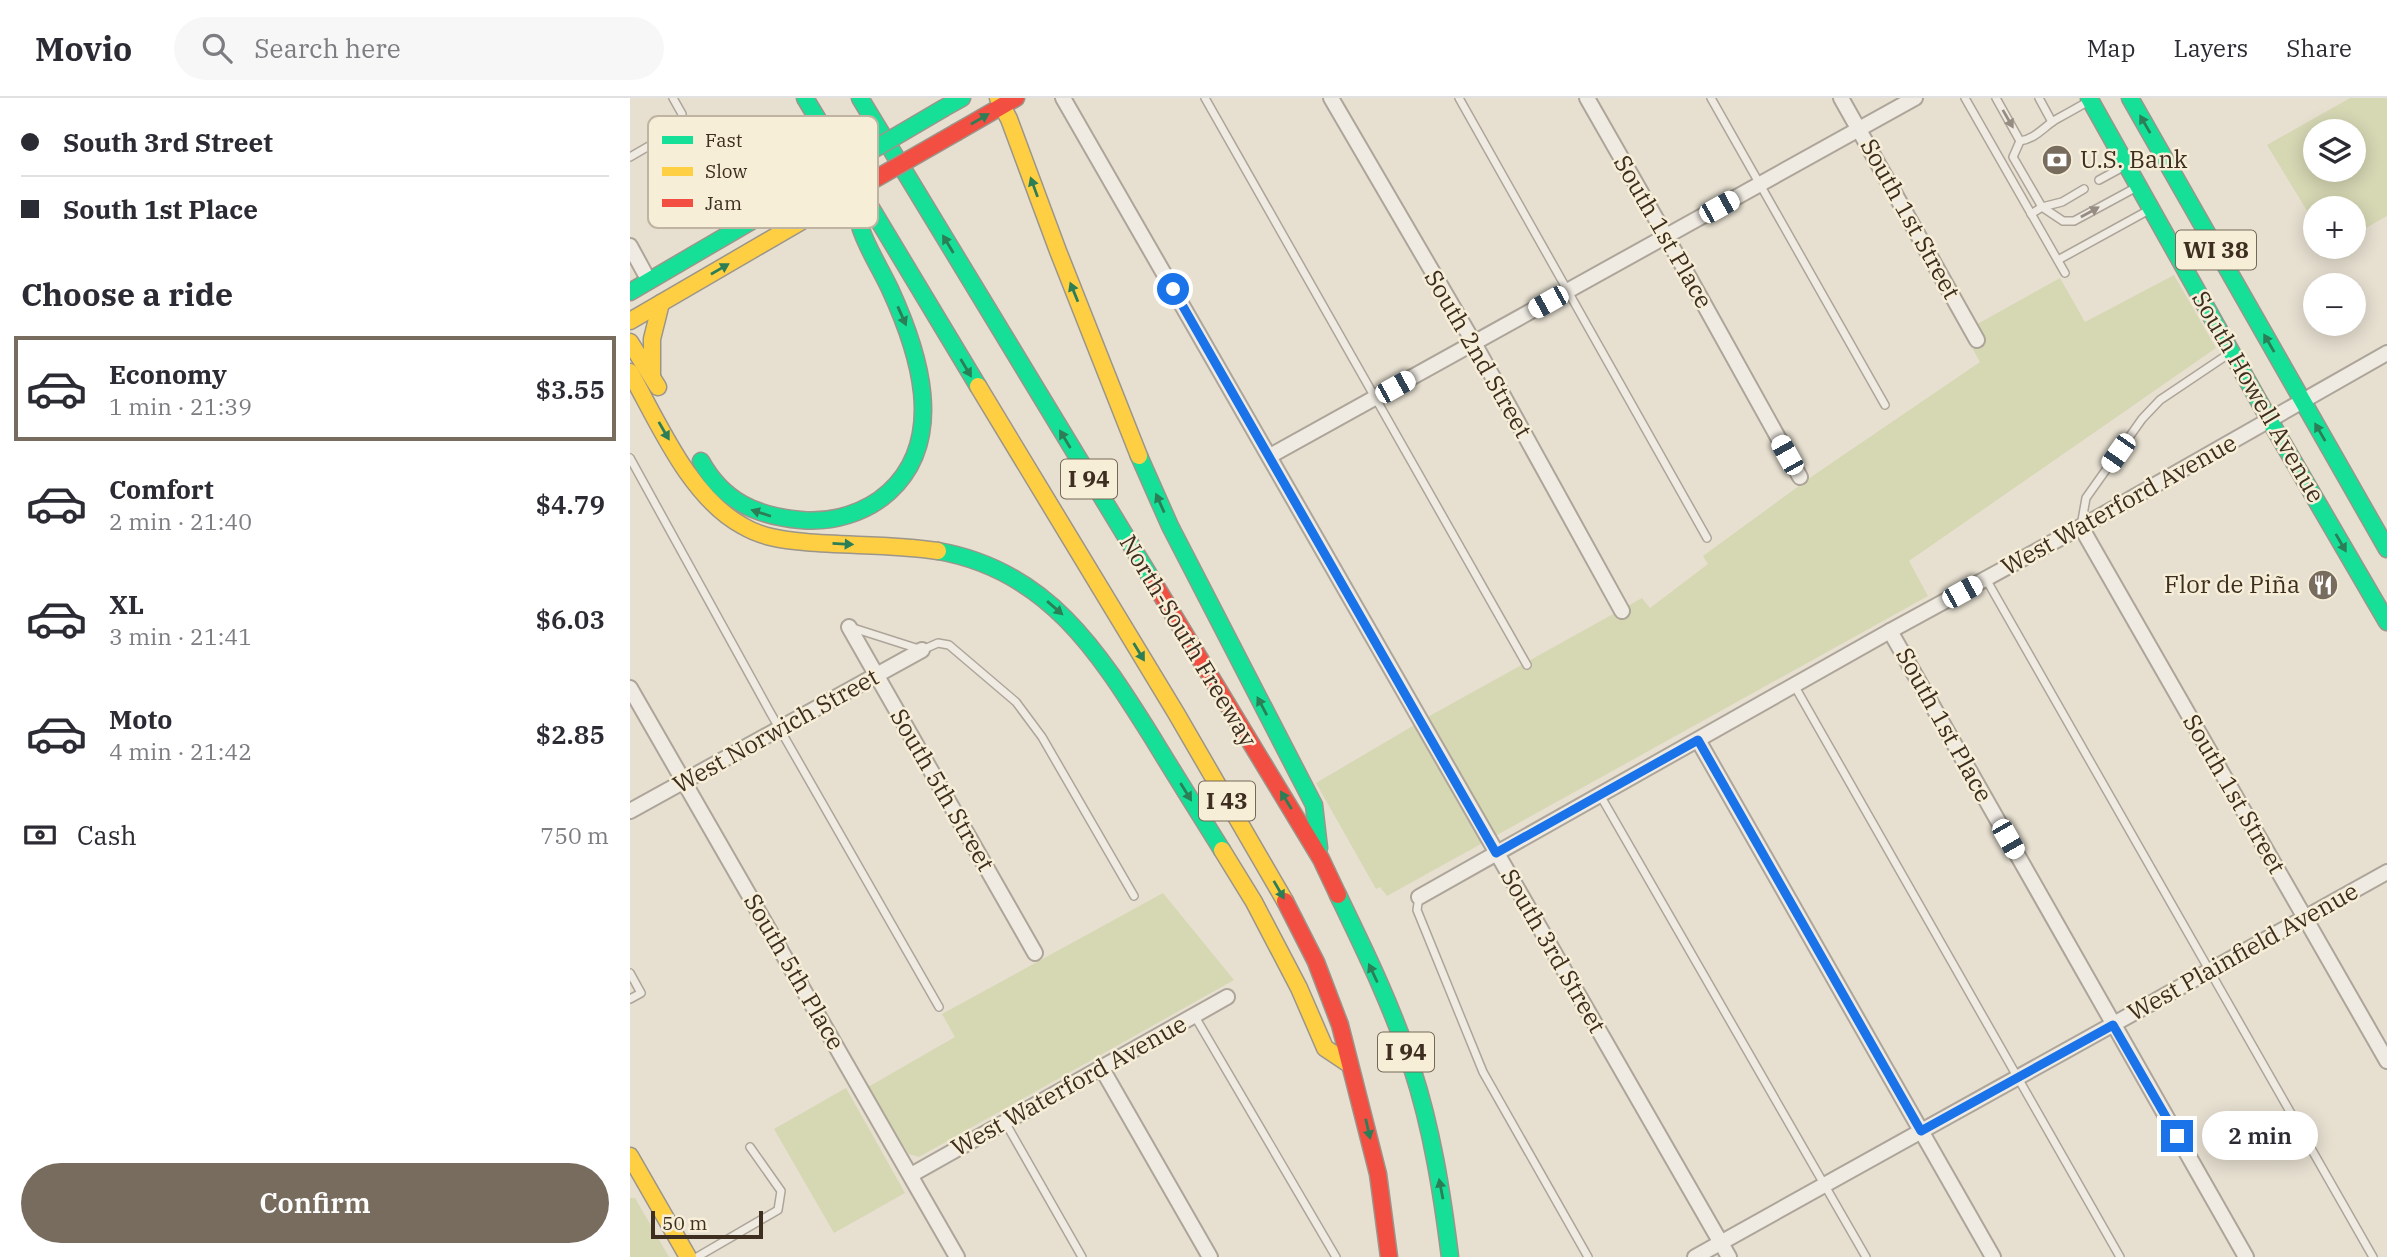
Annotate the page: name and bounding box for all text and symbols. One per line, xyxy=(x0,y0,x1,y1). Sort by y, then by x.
search box xyxy=(174,17,664,80)
text: Movio xyxy=(35,27,132,70)
icon: search xyxy=(198,29,236,67)
text: Search here xyxy=(254,31,401,65)
text: Map xyxy=(2087,32,2135,64)
text: Layers xyxy=(2173,32,2248,64)
text: Share xyxy=(2286,32,2352,64)
one-way arrow xyxy=(2002,110,2014,129)
one-way arrow xyxy=(970,113,989,125)
one-way arrow xyxy=(2138,114,2151,133)
legend xyxy=(648,116,878,228)
map controls xyxy=(2303,119,2366,336)
button: layers xyxy=(2303,119,2366,182)
text: South 3rd Street xyxy=(63,125,273,159)
text: Fast xyxy=(705,128,743,152)
street label: South 1st Street xyxy=(1854,133,1968,305)
bank icon: U.S. Bank xyxy=(2040,143,2074,177)
place label: U.S. Bank xyxy=(2080,143,2188,175)
street label: South 1st Place xyxy=(1607,149,1721,314)
text: Slow xyxy=(705,159,747,183)
one-way arrow xyxy=(1029,176,1040,197)
car xyxy=(1696,188,1743,226)
text: Jam xyxy=(705,191,742,215)
text: South 1st Place xyxy=(63,192,258,226)
button: + xyxy=(2303,196,2366,259)
one-way arrow xyxy=(2081,206,2100,218)
road number: WI 38 xyxy=(2176,230,2256,270)
one-way arrow xyxy=(941,234,954,253)
one-way arrow xyxy=(710,263,729,275)
street label: South 2nd Street xyxy=(1418,264,1540,443)
text: Choose a ride xyxy=(21,273,233,315)
route start xyxy=(1157,273,1189,305)
button: − xyxy=(2303,273,2366,336)
one-way arrow xyxy=(1069,281,1080,302)
car xyxy=(1525,283,1572,321)
street label: South Howell Avenue xyxy=(2185,285,2333,508)
one-way arrow xyxy=(896,306,908,326)
one-way arrow xyxy=(2263,333,2275,352)
icon: car xyxy=(25,357,88,420)
text: Economy xyxy=(109,357,227,391)
one-way arrow xyxy=(960,358,973,377)
car xyxy=(1372,368,1419,406)
text: $3.55 xyxy=(536,372,605,406)
text: 1 min · 21:39 xyxy=(109,391,252,421)
one-way arrow xyxy=(658,422,671,441)
one-way arrow xyxy=(2314,422,2326,441)
street label: West Waterford Avenue xyxy=(1995,426,2242,582)
one-way arrow xyxy=(1059,429,1072,448)
car xyxy=(2098,430,2139,476)
car xyxy=(1768,432,1807,478)
road number: I 94 xyxy=(1061,460,1117,498)
icon: car xyxy=(25,472,88,535)
text: Comfort xyxy=(109,472,214,506)
text: $4.79 xyxy=(536,487,605,521)
one-way arrow xyxy=(1154,492,1165,513)
text: 2 min · 21:40 xyxy=(109,506,252,536)
one-way arrow xyxy=(750,507,771,518)
street label: North-South Freeway xyxy=(1113,529,1265,753)
one-way arrow xyxy=(2335,534,2347,553)
one-way arrow xyxy=(832,539,854,550)
place label: Flor de Piña xyxy=(2164,568,2300,600)
restaurant icon: Flor de Piña xyxy=(2306,568,2340,602)
car xyxy=(1939,573,1986,611)
icon: car xyxy=(25,587,88,650)
text: XL xyxy=(109,587,144,621)
one-way arrow xyxy=(1046,600,1063,615)
text: $6.03 xyxy=(536,602,605,636)
text: 3 min · 21:41 xyxy=(109,621,252,651)
street label: South 1st Place xyxy=(1889,642,2001,807)
one-way arrow xyxy=(1133,643,1145,662)
street label: West Norwich Street xyxy=(667,660,884,800)
one-way arrow xyxy=(1257,695,1269,715)
icon: car xyxy=(25,702,88,765)
text: Moto xyxy=(109,702,172,736)
street label: South 5th Street xyxy=(883,703,1002,876)
street label: South 1st Street xyxy=(2176,708,2293,879)
text: $2.85 xyxy=(536,717,605,751)
text: 4 min · 21:42 xyxy=(109,736,252,766)
road number: I 43 xyxy=(1199,782,1255,820)
one-way arrow xyxy=(1179,783,1192,802)
one-way arrow xyxy=(1279,791,1292,810)
icon: cash xyxy=(21,816,59,854)
car xyxy=(1989,816,2028,862)
text: Cash xyxy=(77,818,137,852)
text: 750 m xyxy=(540,820,609,850)
street label: South 3rd Street xyxy=(1494,863,1614,1038)
street label: West Plainfield Avenue xyxy=(2122,874,2363,1028)
one-way arrow xyxy=(1273,881,1285,900)
street label: South 5th Place xyxy=(737,888,853,1055)
one-way arrow xyxy=(1368,963,1379,983)
street label: West Waterford Avenue xyxy=(945,1007,1192,1163)
road number: I 94 xyxy=(1378,1032,1434,1071)
callout: 2 min xyxy=(2202,1112,2317,1160)
one-way arrow xyxy=(1363,1118,1374,1140)
route end xyxy=(2161,1120,2193,1152)
text: 2 min xyxy=(2228,1120,2292,1150)
button: Confirm xyxy=(21,1163,609,1243)
one-way arrow xyxy=(1435,1178,1446,1200)
scale bar xyxy=(651,1208,763,1240)
text: 50 m xyxy=(662,1211,707,1235)

